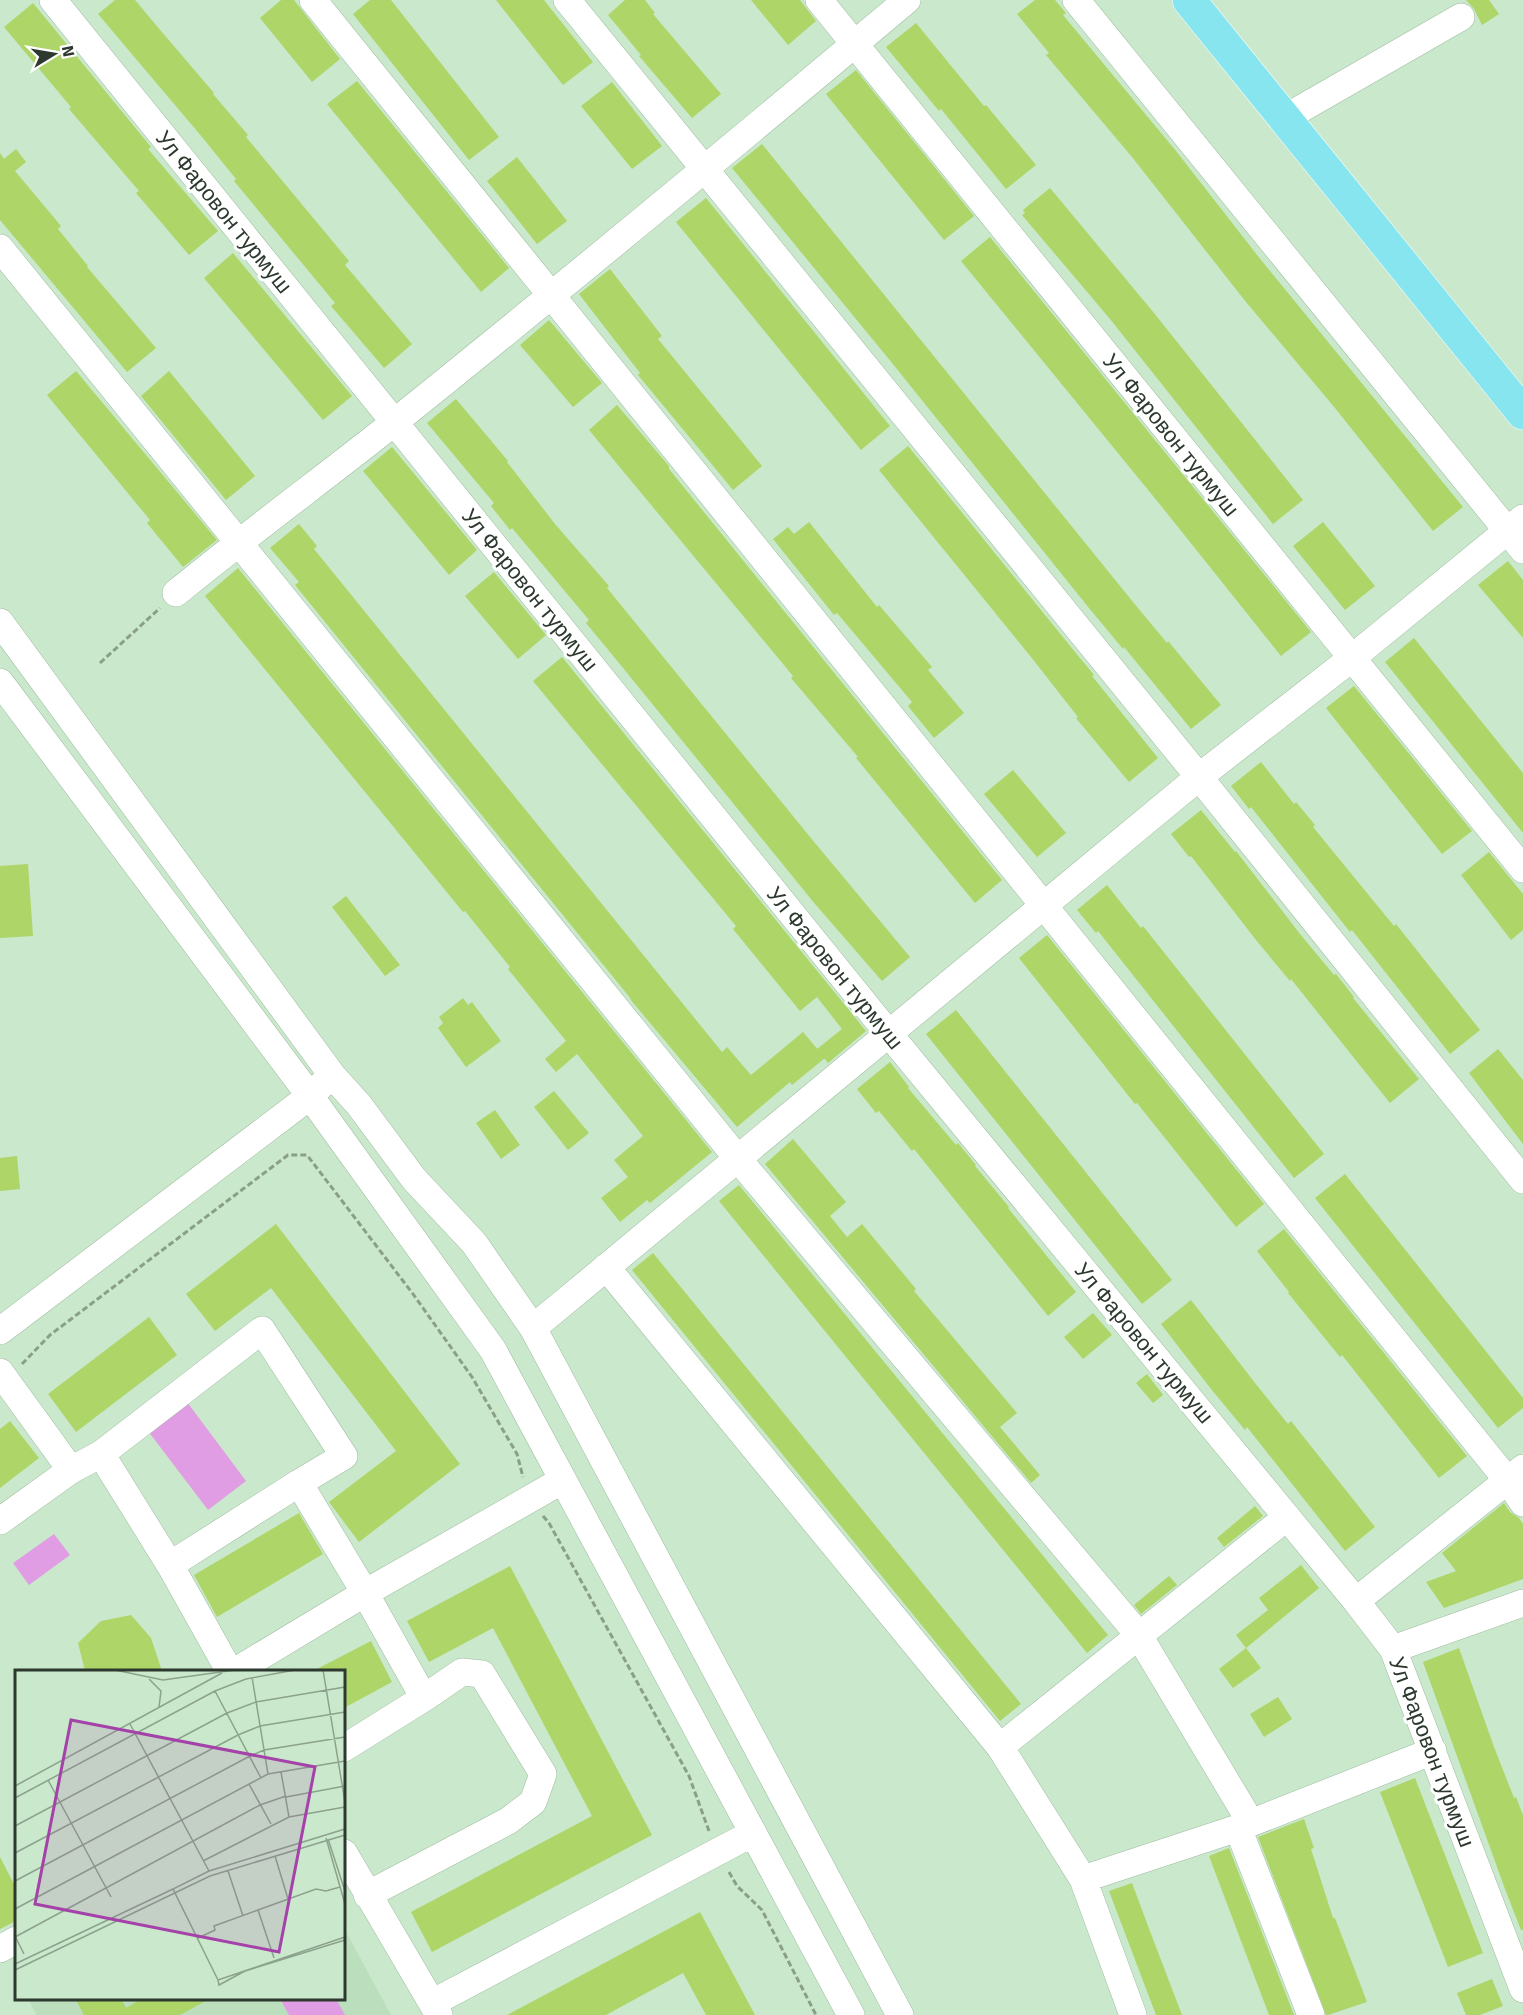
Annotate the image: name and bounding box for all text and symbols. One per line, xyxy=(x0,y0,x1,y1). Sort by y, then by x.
north arrow xyxy=(24,24,84,84)
text: N xyxy=(57,44,79,59)
street label: Ул Фаровон турмуш xyxy=(150,125,298,299)
street label: Ул Фаровон турмуш xyxy=(1097,348,1245,522)
street label: Ул Фаровон турмуш xyxy=(456,503,604,677)
street label: Ул Фаровон турмуш xyxy=(761,881,909,1055)
street label: Ул Фаровон турмуш xyxy=(1069,1257,1219,1429)
street label: Ул Фаровон турмуш xyxy=(1383,1653,1481,1851)
inset map xyxy=(15,1670,345,2000)

